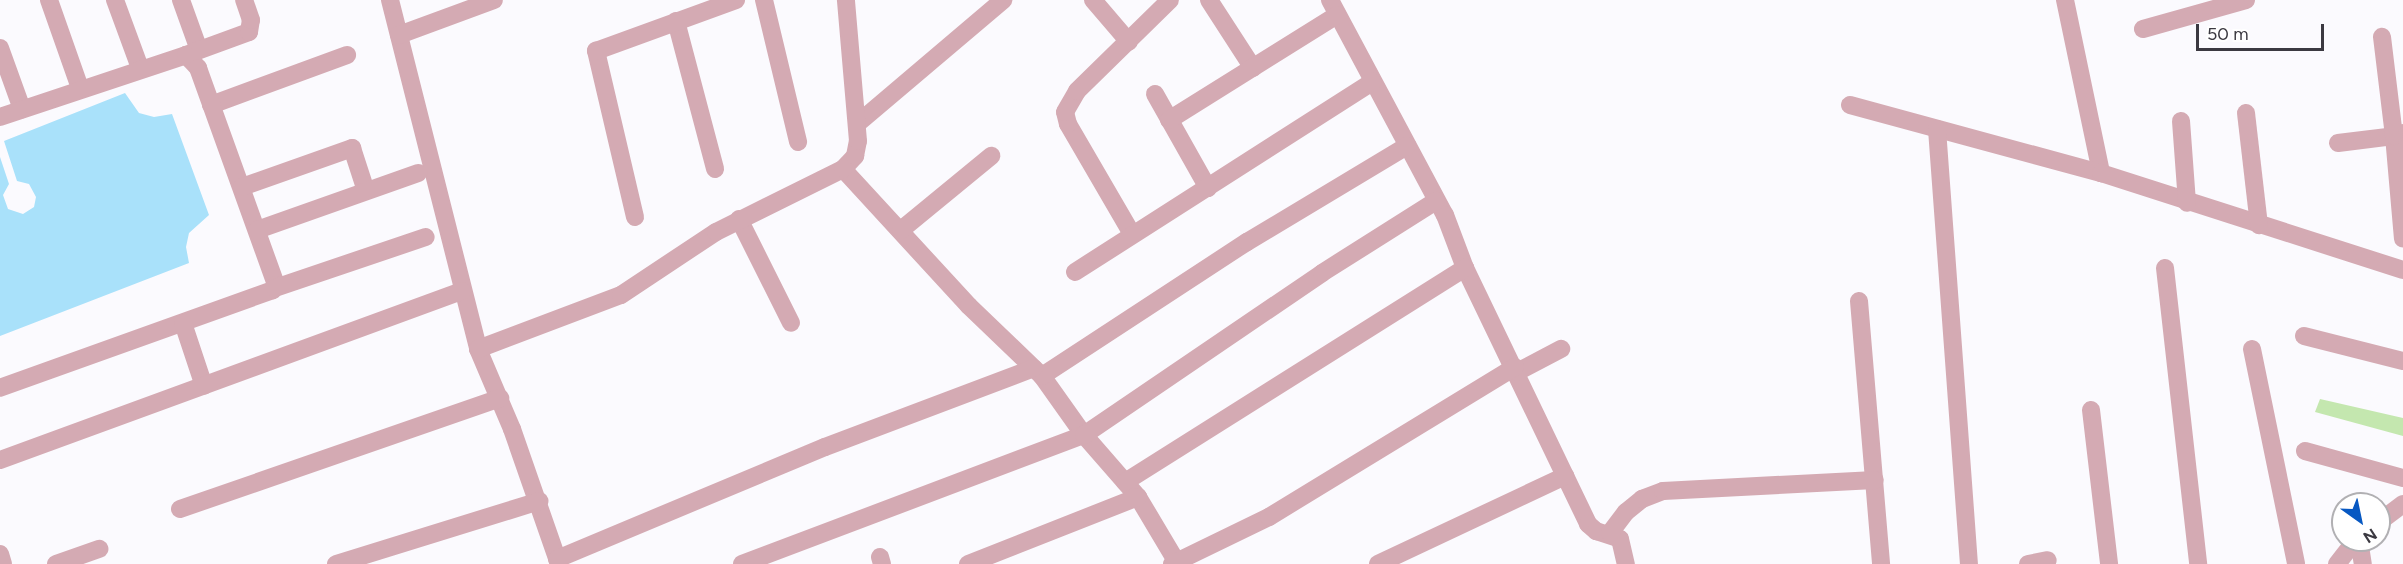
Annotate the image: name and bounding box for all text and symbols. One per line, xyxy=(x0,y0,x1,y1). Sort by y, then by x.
scale bar xyxy=(2199,12,2326,50)
text: 50 m xyxy=(2207,23,2249,45)
north arrow xyxy=(2331,492,2391,552)
text: N xyxy=(2360,525,2380,547)

